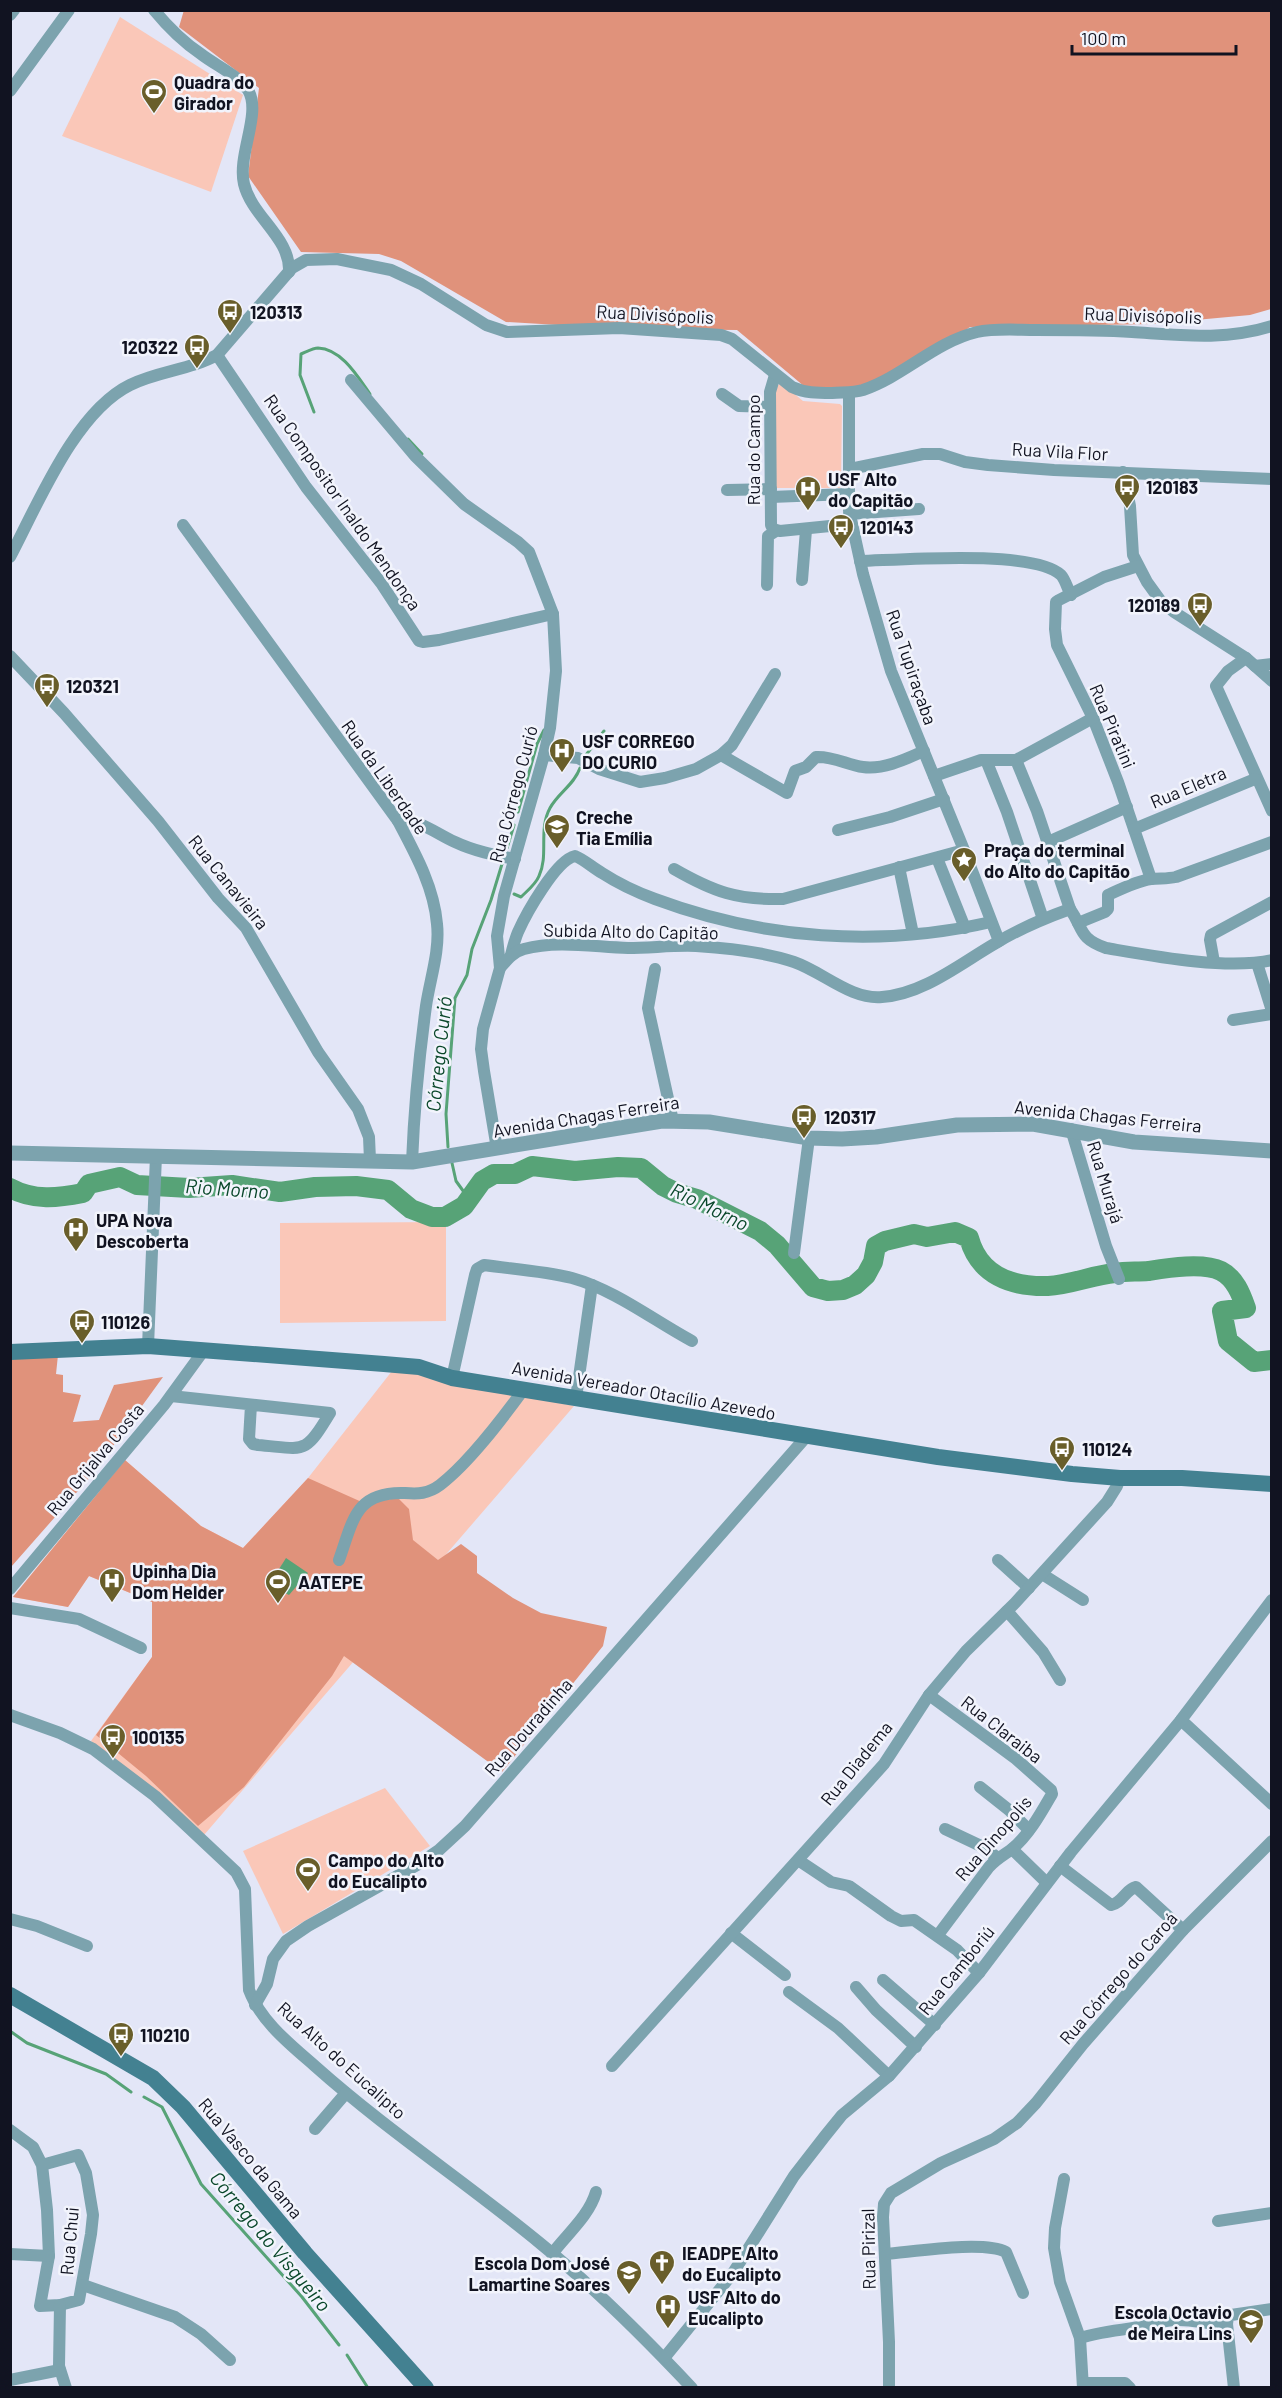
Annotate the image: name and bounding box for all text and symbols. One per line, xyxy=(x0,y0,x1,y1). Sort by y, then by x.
scale bar xyxy=(1072,18,1236,56)
text: 100 m xyxy=(1081,27,1126,49)
place label: Quadra do Girador xyxy=(174,71,254,114)
sports icon: Quadra do Girador xyxy=(139,77,169,115)
bus stop icon: 120313 xyxy=(215,297,245,335)
street label: Rua Divisópolis xyxy=(596,300,714,328)
place label: 120313 xyxy=(250,301,302,323)
street label: Rua Divisópolis xyxy=(1084,302,1202,328)
bus stop icon: 120322 xyxy=(182,332,212,370)
place label: 120322 xyxy=(121,336,178,358)
street label: Rua Compositor Inaldo Mendonça xyxy=(260,390,426,614)
street label: Rua do Campo xyxy=(742,394,764,506)
street label: Rua Vila Flor xyxy=(1011,437,1109,465)
place label: USF Alto do Capitão xyxy=(828,468,913,511)
bus stop icon: 120183 xyxy=(1112,472,1142,510)
hospital icon: USF Alto do Capitão xyxy=(793,474,823,512)
place label: 120183 xyxy=(1146,476,1198,498)
bus stop icon: 120143 xyxy=(826,512,856,550)
place label: 120143 xyxy=(860,516,914,538)
bus stop icon: 120189 xyxy=(1185,590,1215,628)
place label: 120189 xyxy=(1128,594,1180,616)
street label: Rua Tupiraçaba xyxy=(882,606,942,728)
bus stop icon: 120321 xyxy=(32,671,62,709)
place label: 120321 xyxy=(66,675,119,697)
street label: Rua Piratini xyxy=(1085,680,1141,772)
street label: Rua da Liberdade xyxy=(337,715,433,839)
street label: Rua Córrego Curió xyxy=(484,723,542,865)
place label: USF CORREGO DO CURIO xyxy=(582,730,695,773)
hospital icon: USF CORREGO DO CURIO xyxy=(547,736,577,774)
street label: Rua Eletra xyxy=(1147,761,1229,813)
place label: Creche Tia Emília xyxy=(576,806,652,849)
school or university icon: Creche Tia Emília xyxy=(542,812,572,850)
street label: Rua Canavieira xyxy=(184,830,274,934)
place label: Praça do terminal do Alto do Capitão xyxy=(984,839,1130,882)
place icon: Praça do terminal do Alto do Capitão xyxy=(949,845,979,883)
street label: Subida Alto do Capitão xyxy=(543,918,719,944)
water label: Córrego Curió xyxy=(420,995,456,1113)
street label: Avenida Chagas Ferreira xyxy=(491,1090,681,1142)
street label: Avenida Chagas Ferreira xyxy=(1013,1095,1203,1137)
bus stop icon: 120317 xyxy=(789,1102,819,1140)
place label: 120317 xyxy=(824,1106,876,1128)
street label: Rua Murajá xyxy=(1083,1138,1129,1226)
water label: Rio Morno xyxy=(184,1173,270,1203)
water label: Rio Morno xyxy=(667,1177,753,1235)
place label: UPA Nova Descoberta xyxy=(96,1209,189,1252)
hospital icon: UPA Nova Descoberta xyxy=(61,1215,91,1253)
bus stop icon: 110126 xyxy=(67,1307,97,1345)
place label: 110126 xyxy=(101,1311,150,1333)
street label: Avenida Vereador Otacílio Azevedo xyxy=(510,1356,778,1424)
street label: Rua Grijalva Costa xyxy=(42,1398,148,1520)
bus stop icon: 110124 xyxy=(1047,1434,1077,1472)
place label: 110124 xyxy=(1082,1438,1132,1460)
place label: Upinha Dia Dom Helder xyxy=(132,1560,224,1603)
hospital icon: Upinha Dia Dom Helder xyxy=(97,1566,127,1604)
sports icon: AATEPE xyxy=(263,1567,293,1605)
place label: AATEPE xyxy=(298,1571,363,1593)
street label: Rua Douradinha xyxy=(479,1673,577,1781)
street label: Rua Claraiba xyxy=(957,1690,1047,1768)
street label: Rua Diadema xyxy=(815,1716,897,1810)
bus stop icon: 100135 xyxy=(98,1722,128,1760)
place label: 100135 xyxy=(132,1726,185,1748)
street label: Rua Dinopolis xyxy=(950,1791,1036,1885)
place label: Campo do Alto do Eucalipto xyxy=(328,1849,444,1892)
sports icon: Campo do Alto do Eucalipto xyxy=(293,1855,323,1893)
street label: Rua Córrego do Caroá xyxy=(1054,1907,1182,2049)
street label: Rua Camboriú xyxy=(913,1921,999,2019)
street label: Rua Alto do Eucalipto xyxy=(273,1997,411,2123)
bus stop icon: 110210 xyxy=(106,2020,136,2058)
place label: 110210 xyxy=(140,2024,190,2046)
street label: Rua Vasco da Gama xyxy=(194,2093,308,2223)
water label: Córrego do Visgueiro xyxy=(205,2166,337,2316)
street label: Rua Chui xyxy=(55,2206,83,2276)
street label: Rua Pirizal xyxy=(856,2208,880,2290)
place label: IEADPE Alto do Eucalipto xyxy=(682,2242,781,2285)
church icon: IEADPE Alto do Eucalipto xyxy=(647,2248,677,2286)
place label: Escola Dom José Lamartine Soares xyxy=(468,2252,610,2295)
school or university icon: Escola Dom José Lamartine Soares xyxy=(614,2258,644,2296)
place label: USF Alto do Eucalipto xyxy=(688,2286,781,2329)
hospital icon: USF Alto do Eucalipto xyxy=(653,2292,683,2330)
place label: Escola Octavio de Meira Lins xyxy=(1114,2301,1232,2344)
school or university icon: Escola Octavio de Meira Lins xyxy=(1236,2307,1266,2345)

